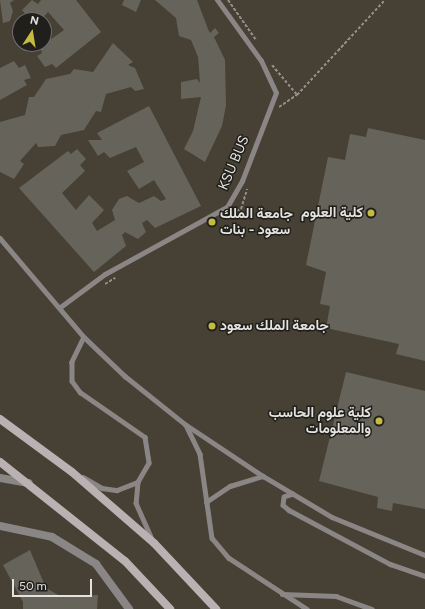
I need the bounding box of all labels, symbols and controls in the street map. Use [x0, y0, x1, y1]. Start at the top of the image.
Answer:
north arrow [12, 12, 52, 52]
text: N [29, 14, 40, 28]
street label: KSU BUS [215, 133, 253, 193]
place label: كلية العلوم [301, 205, 363, 221]
place label: جامعة الملك سعود - بنات [220, 206, 293, 238]
marker: كلية العلوم [366, 208, 376, 218]
marker: جامعة الملك سعود - بنات [207, 217, 217, 227]
place label: جامعة الملك سعود [220, 318, 329, 334]
marker: جامعة الملك سعود [207, 321, 217, 331]
place label: كلية علوم الحاسب والمعلومات [269, 405, 371, 438]
marker: كلية علوم الحاسب والمعلومات [374, 416, 384, 426]
scale bar [14, 571, 94, 597]
text: 50 m [19, 579, 47, 593]

